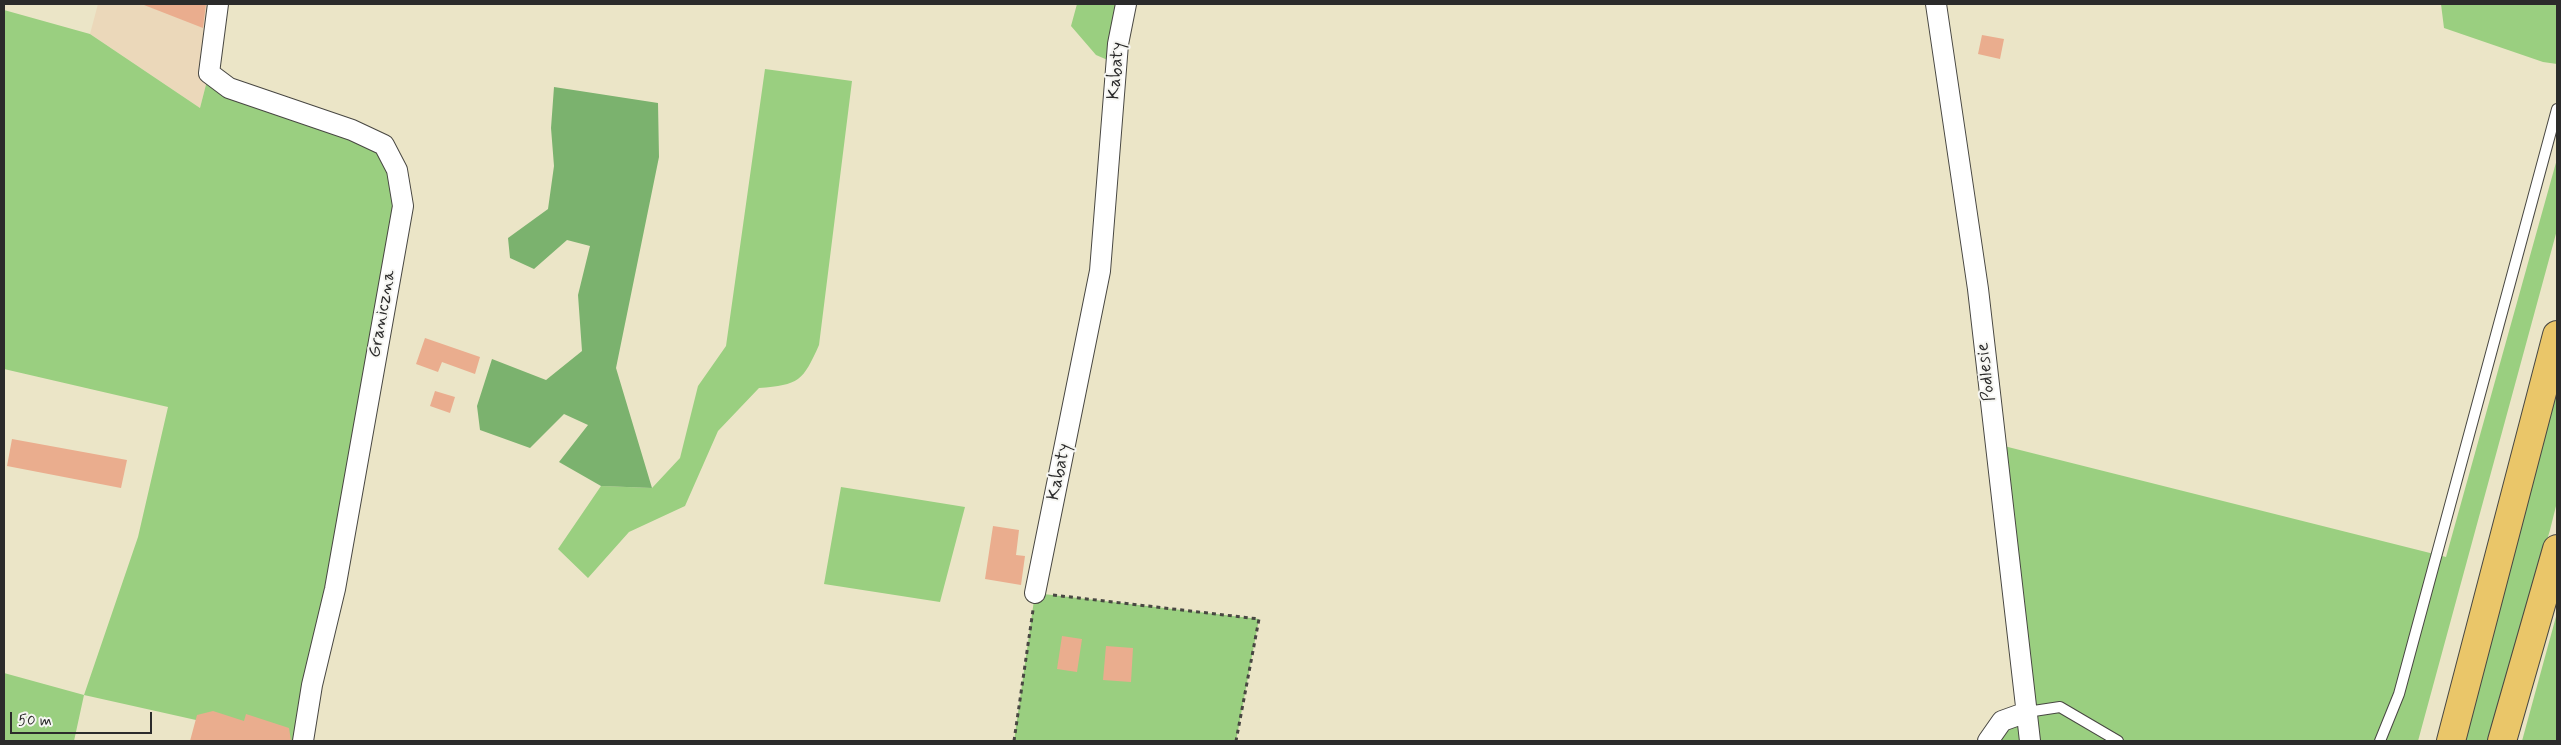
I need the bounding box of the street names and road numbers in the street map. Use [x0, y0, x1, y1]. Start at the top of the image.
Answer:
street label: Kabaty [1104, 41, 1130, 101]
street label: Graniczna [365, 269, 401, 359]
street label: Podlesie [1973, 341, 2001, 403]
street label: Kabaty [1043, 442, 1077, 502]

